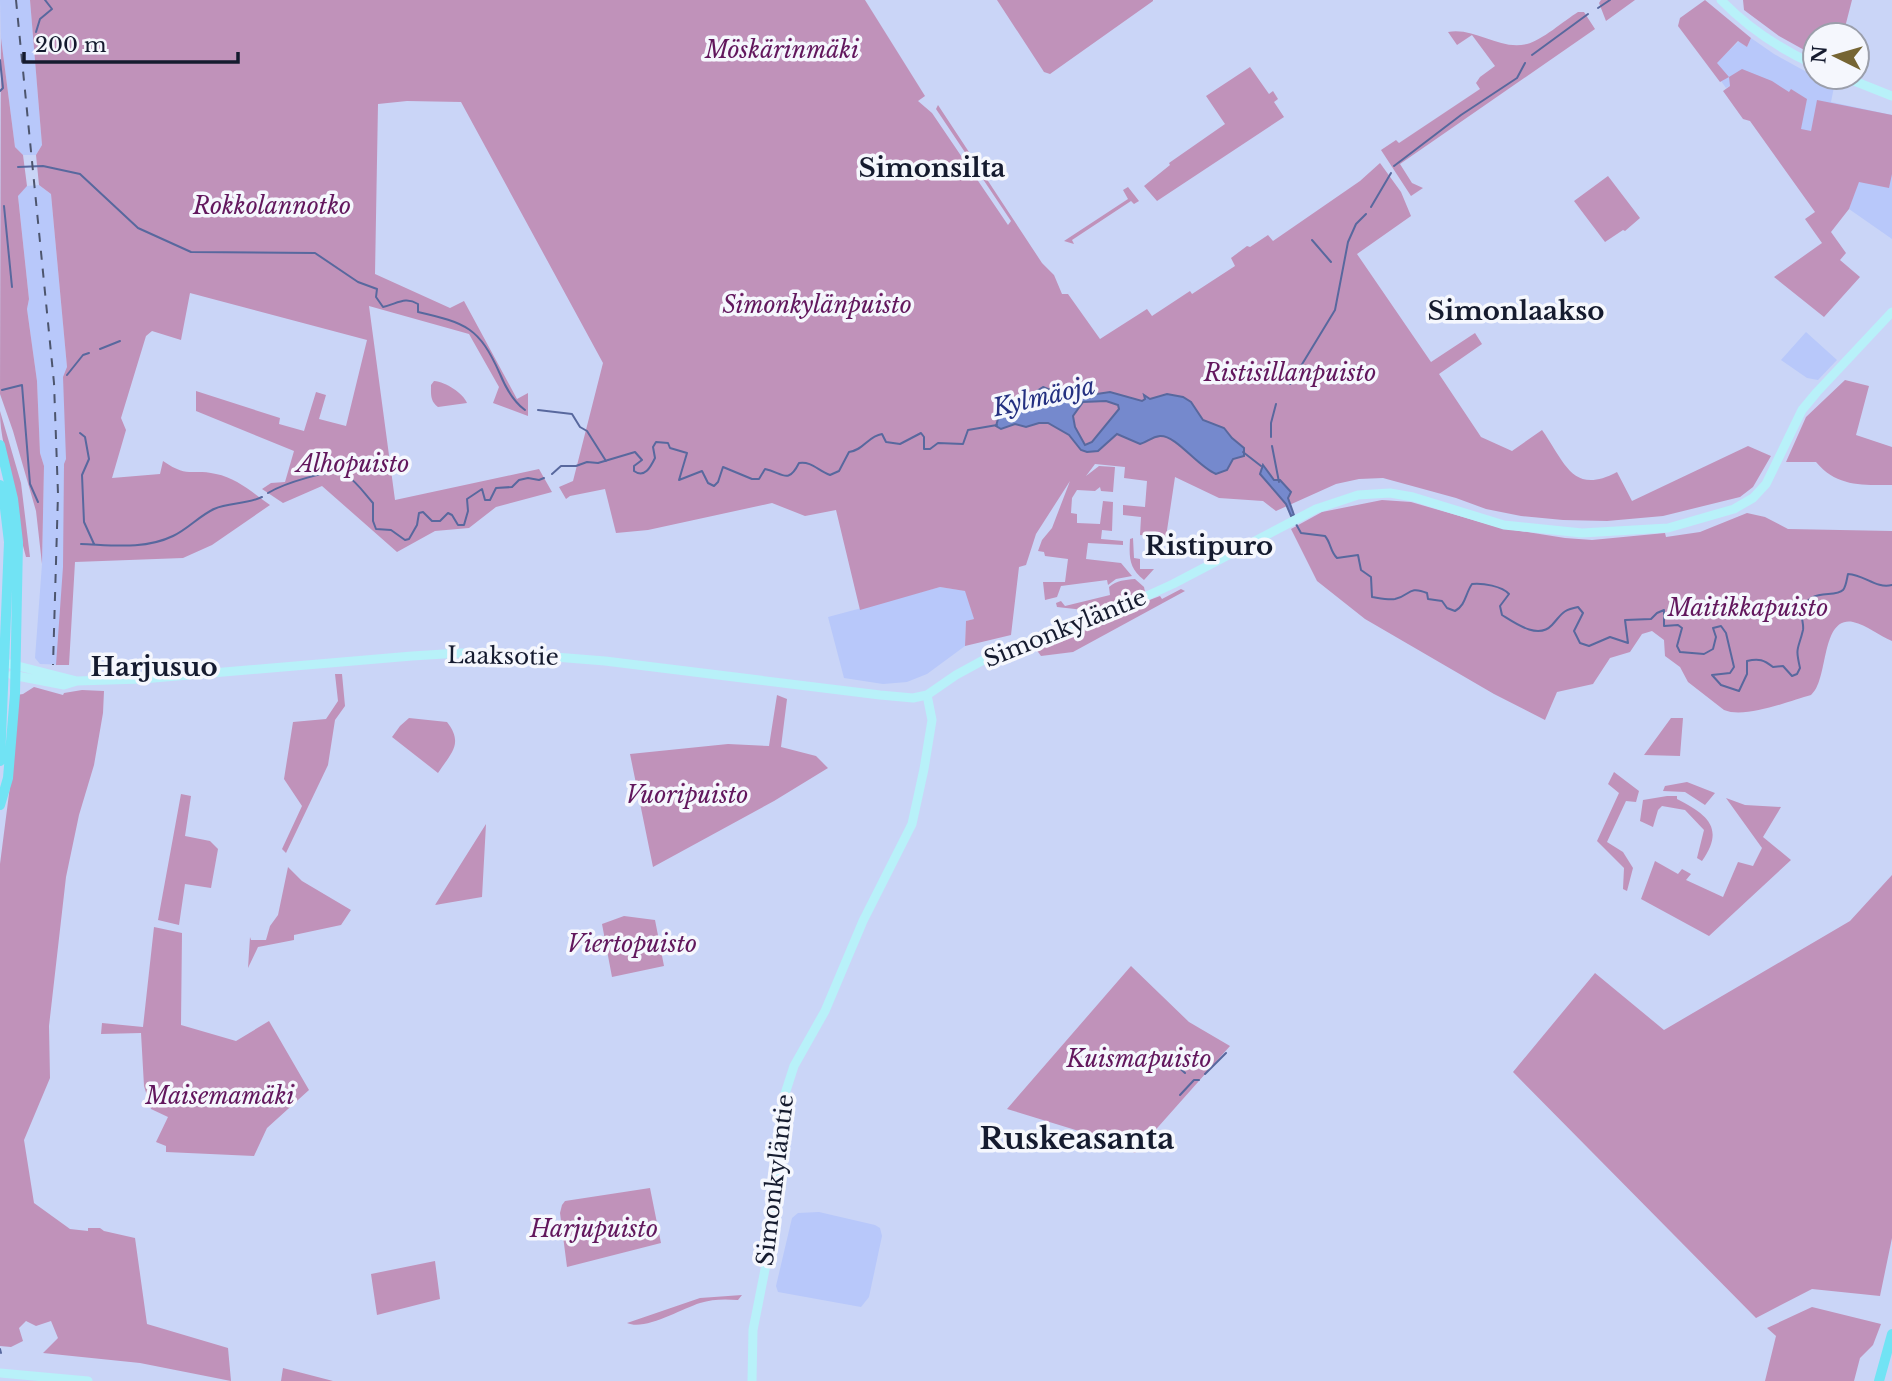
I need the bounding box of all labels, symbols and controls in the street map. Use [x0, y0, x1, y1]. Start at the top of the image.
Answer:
scale bar [24, 21, 238, 65]
north arrow [1801, 21, 1871, 91]
text: 200 m [35, 32, 107, 58]
park label: Möskärinmäki [704, 36, 859, 64]
text: N [1807, 45, 1832, 64]
district label: Simonsilta [858, 152, 1006, 184]
park label: Rokkolannotko [192, 192, 351, 220]
park label: Simonkylänpuisto [722, 291, 912, 319]
district label: Simonlaakso [1427, 295, 1605, 327]
park label: Ristisillanpuisto [1203, 359, 1376, 387]
water label: Kylmäoja [989, 371, 1098, 423]
park label: Alhopuisto [294, 450, 409, 478]
district label: Ristipuro [1145, 530, 1273, 562]
street label: Simonkyläntie [980, 583, 1150, 673]
park label: Maitikkapuisto [1667, 594, 1828, 622]
street label: Laaksotie [447, 641, 559, 671]
district label: Harjusuo [90, 651, 218, 683]
park label: Vuoripuisto [626, 781, 748, 809]
park label: Viertopuisto [567, 930, 697, 958]
park label: Kuismapuisto [1065, 1045, 1212, 1073]
park label: Maisemamäki [145, 1082, 295, 1110]
street label: Simonkyläntie [751, 1093, 799, 1267]
district label: Ruskeasanta [980, 1120, 1174, 1157]
park label: Harjupuisto [529, 1215, 658, 1243]

